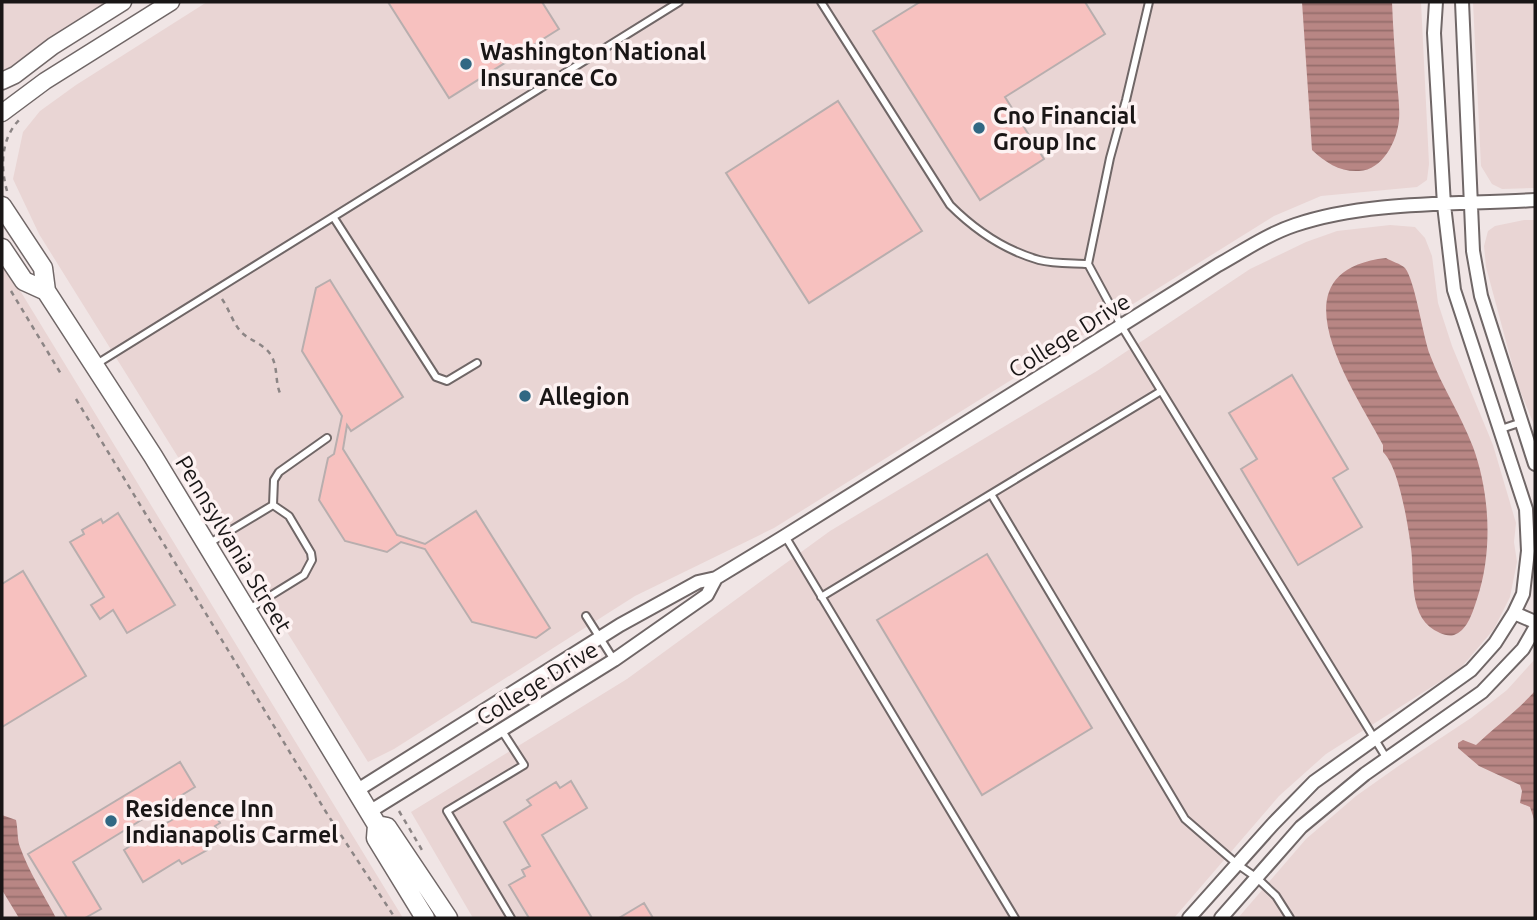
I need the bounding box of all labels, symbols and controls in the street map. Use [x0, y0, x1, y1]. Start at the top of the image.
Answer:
place label: Washington National Insurance Co [480, 39, 706, 90]
marker: Washington National Insurance Co [458, 56, 474, 72]
place label: Cno Financial Group Inc [993, 103, 1136, 154]
marker: Cno Financial Group Inc [971, 120, 987, 136]
street label: College Drive [1004, 288, 1134, 382]
place label: Allegion [539, 384, 630, 409]
marker: Allegion [517, 388, 533, 404]
street label: Pennsylvania Street [171, 451, 297, 637]
street label: College Drive [472, 636, 602, 730]
place label: Residence Inn Indianapolis Carmel [125, 796, 338, 847]
marker: Residence Inn Indianapolis Carmel [103, 813, 119, 829]

